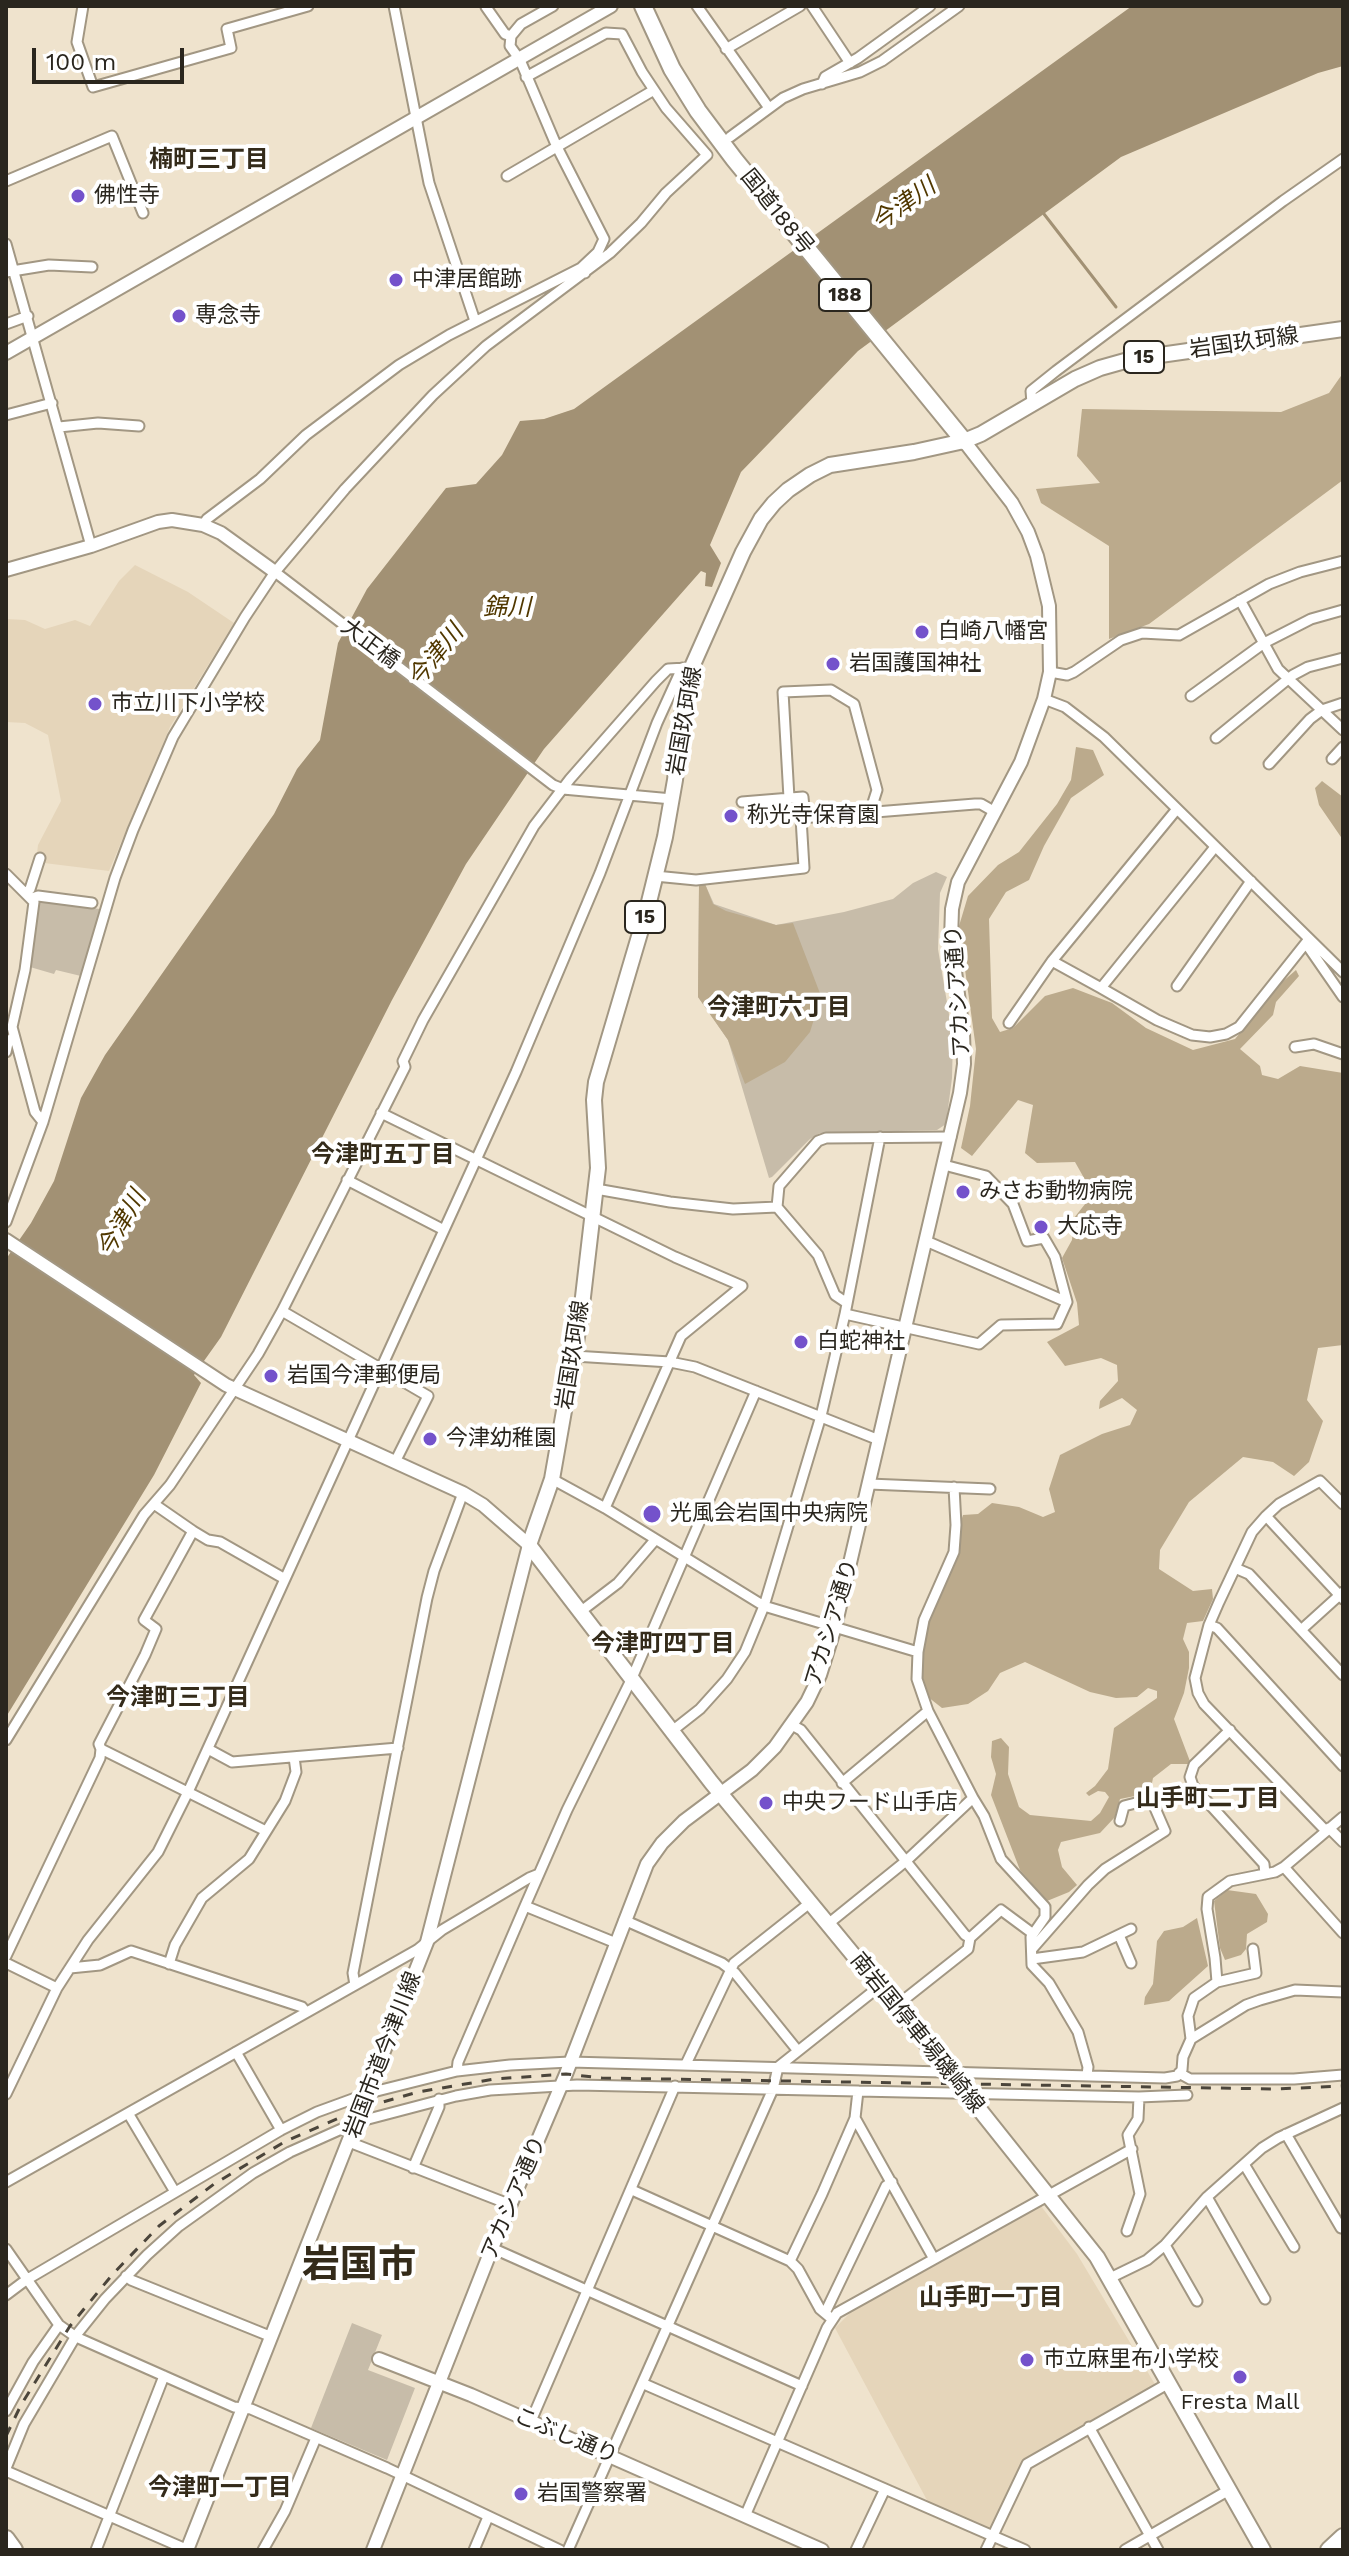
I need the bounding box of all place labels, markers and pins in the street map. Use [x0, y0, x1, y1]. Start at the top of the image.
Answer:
place label: 佛性寺 [94, 183, 160, 209]
marker: 佛性寺 [69, 187, 87, 205]
place label: 中津居館跡 [412, 267, 522, 293]
marker: 中津居館跡 [387, 271, 405, 289]
place label: 専念寺 [195, 303, 261, 329]
marker: 専念寺 [170, 307, 188, 325]
place label: 白崎八幡宮 [938, 619, 1048, 645]
marker: 白崎八幡宮 [913, 623, 931, 641]
place label: 岩国護国神社 [849, 651, 981, 677]
marker: 岩国護国神社 [824, 655, 842, 673]
place label: 市立川下小学校 [111, 691, 265, 717]
marker: 市立川下小学校 [86, 695, 104, 713]
place label: 称光寺保育園 [747, 803, 879, 829]
marker: 称光寺保育園 [722, 807, 740, 825]
place label: みさお動物病院 [979, 1179, 1133, 1205]
marker: みさお動物病院 [954, 1183, 972, 1201]
place label: 大応寺 [1057, 1214, 1123, 1240]
marker: 大応寺 [1032, 1218, 1050, 1236]
place label: 白蛇神社 [817, 1329, 905, 1355]
marker: 白蛇神社 [792, 1333, 810, 1351]
place label: 岩国今津郵便局 [287, 1363, 441, 1389]
marker: 岩国今津郵便局 [262, 1367, 280, 1385]
place label: 今津幼稚園 [446, 1426, 556, 1452]
marker: 今津幼稚園 [421, 1430, 439, 1448]
place label: 光風会岩国中央病院 [670, 1501, 868, 1527]
marker: 光風会岩国中央病院 [641, 1503, 663, 1525]
place label: 中央フード山手店 [782, 1790, 958, 1816]
marker: 中央フード山手店 [757, 1794, 775, 1812]
place label: 市立麻里布小学校 [1043, 2347, 1219, 2373]
marker: 市立麻里布小学校 [1018, 2351, 1036, 2369]
marker: Fresta Mall [1231, 2368, 1249, 2386]
place label: Fresta Mall [1180, 2390, 1300, 2416]
place label: 岩国警察署 [537, 2481, 647, 2507]
marker: 岩国警察署 [512, 2485, 530, 2503]

